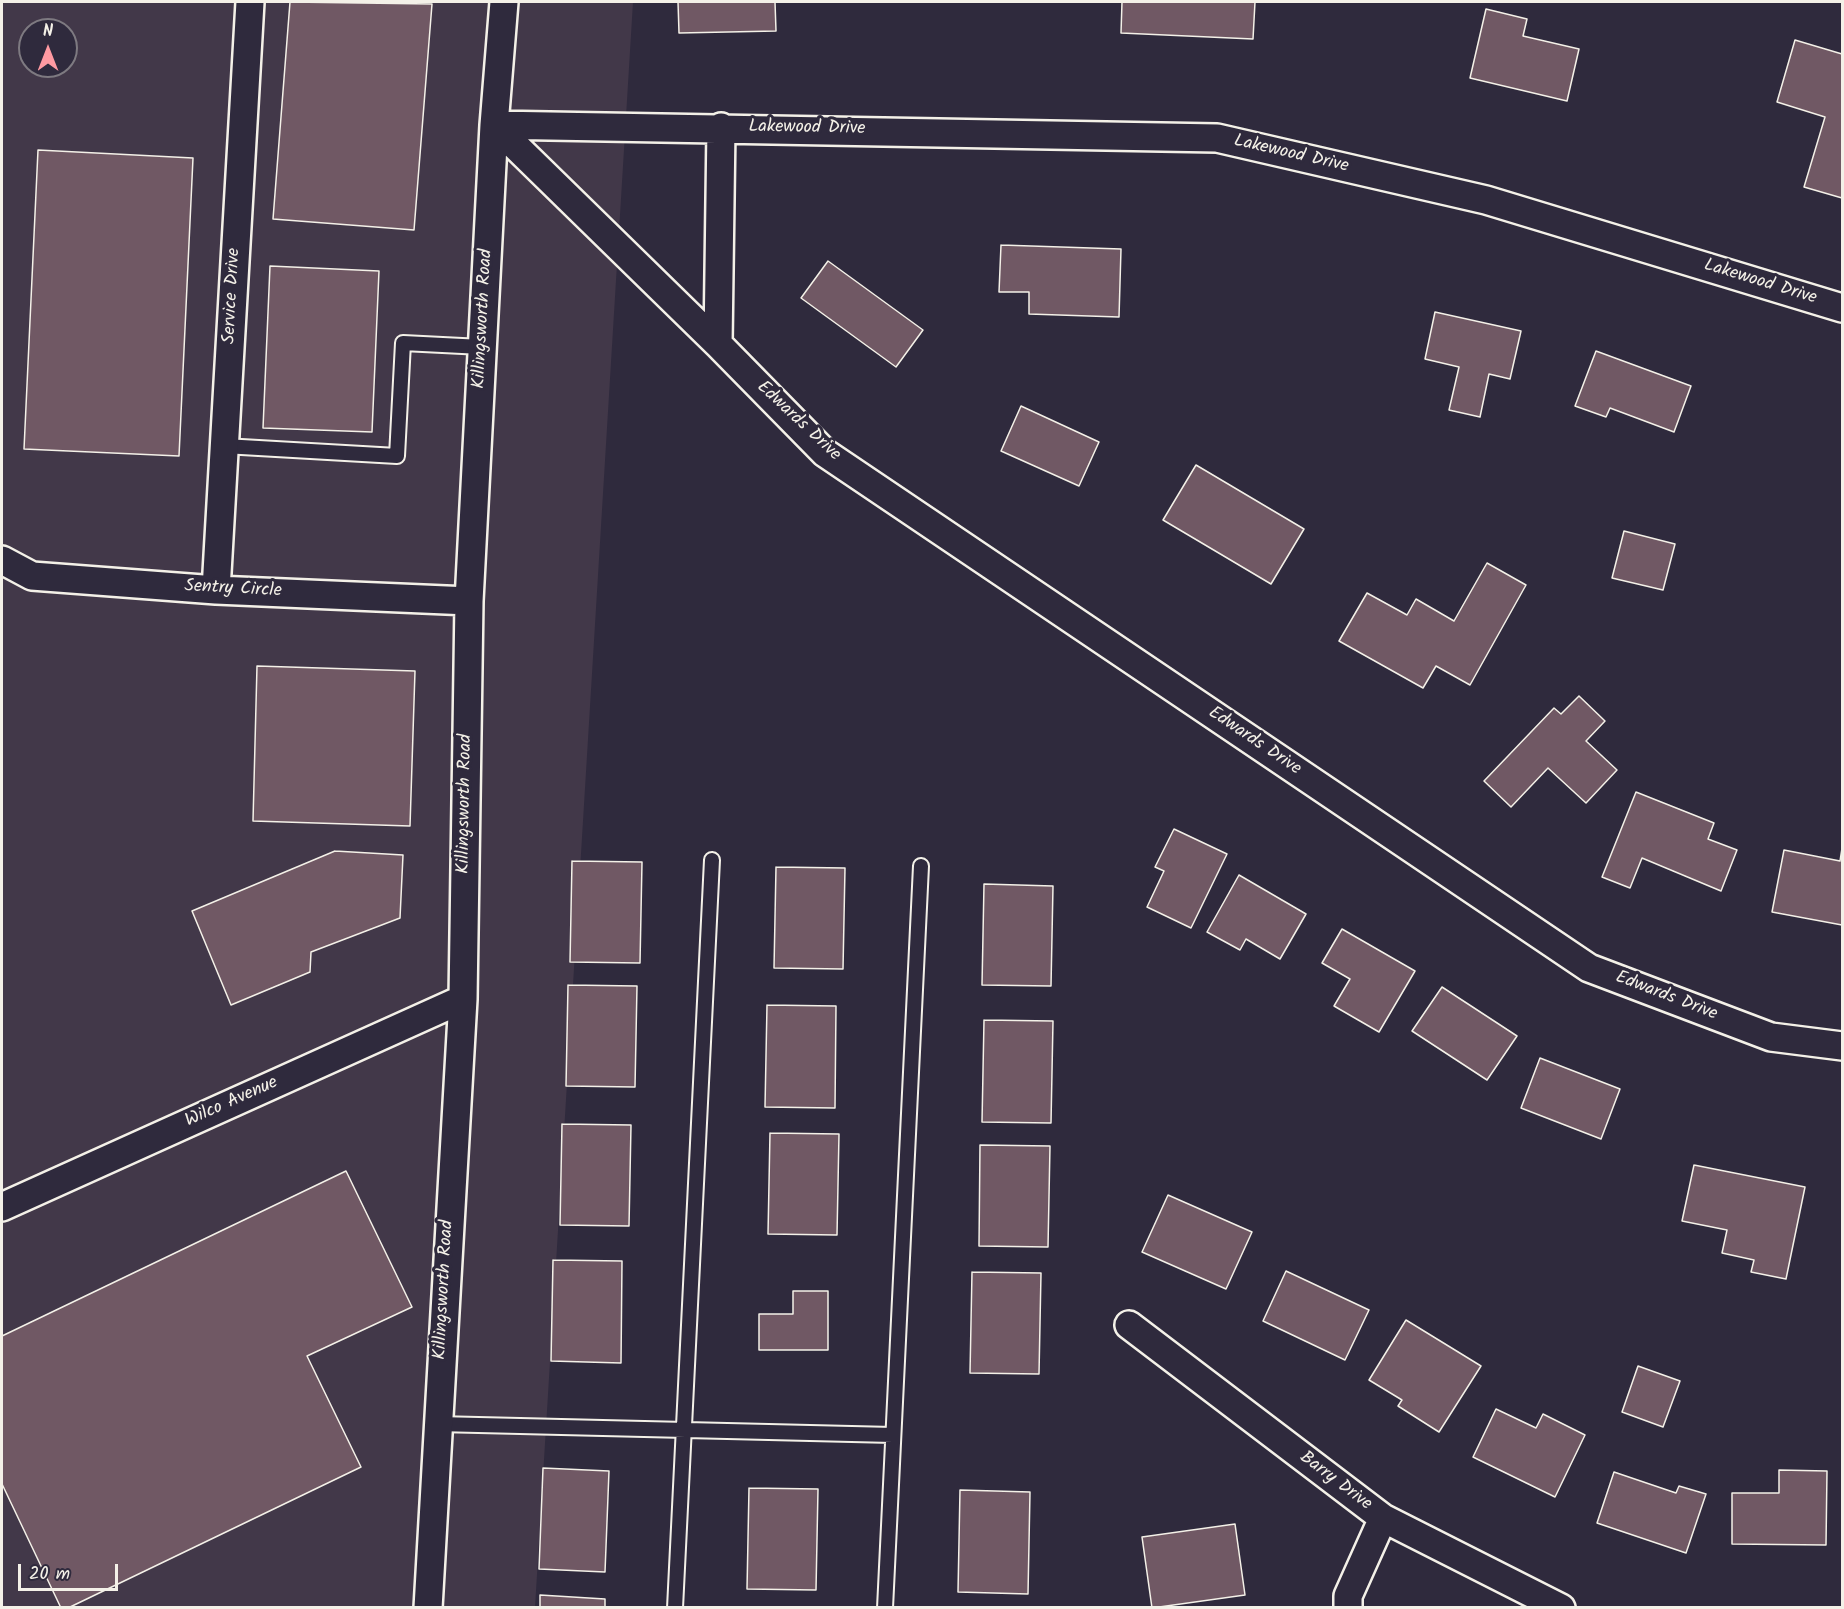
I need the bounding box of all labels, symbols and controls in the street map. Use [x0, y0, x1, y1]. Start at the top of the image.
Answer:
north arrow [18, 18, 78, 78]
text: N [43, 19, 53, 44]
street label: Lakewood Drive [748, 117, 866, 141]
street label: Lakewood Drive [1232, 131, 1350, 179]
street label: Service Drive [220, 247, 246, 345]
street label: Killingsworth Road [470, 249, 498, 389]
street label: Lakewood Drive [1701, 256, 1819, 310]
street label: Edwards Drive [751, 377, 845, 467]
street label: Sentry Circle [184, 577, 282, 603]
street label: Edwards Drive [1203, 703, 1305, 781]
street label: Killingsworth Road [454, 734, 478, 874]
street label: Edwards Drive [1612, 968, 1720, 1026]
street label: Wilco Avenue [182, 1073, 282, 1133]
street label: Killingsworth Road [431, 1220, 459, 1360]
street label: Barry Drive [1295, 1448, 1375, 1516]
scale bar [21, 1552, 122, 1590]
text: 20 m [29, 1560, 70, 1589]

